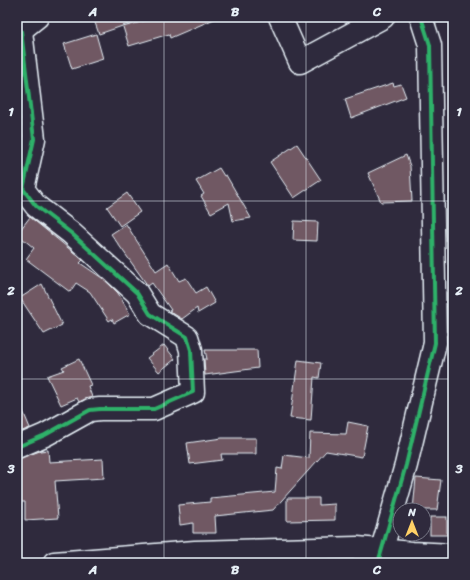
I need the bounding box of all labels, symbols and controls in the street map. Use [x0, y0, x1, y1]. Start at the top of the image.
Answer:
text: A [88, 0, 97, 23]
text: B [231, 0, 240, 23]
text: C [372, 0, 382, 23]
text: 1 [8, 100, 14, 123]
text: 1 [456, 100, 462, 123]
text: 2 [6, 279, 15, 302]
text: 2 [454, 279, 463, 302]
text: 3 [6, 457, 15, 480]
text: 3 [454, 457, 463, 480]
north arrow [392, 502, 432, 542]
text: N [407, 503, 416, 522]
text: A [88, 558, 97, 580]
text: B [231, 558, 240, 580]
text: C [372, 558, 382, 580]

